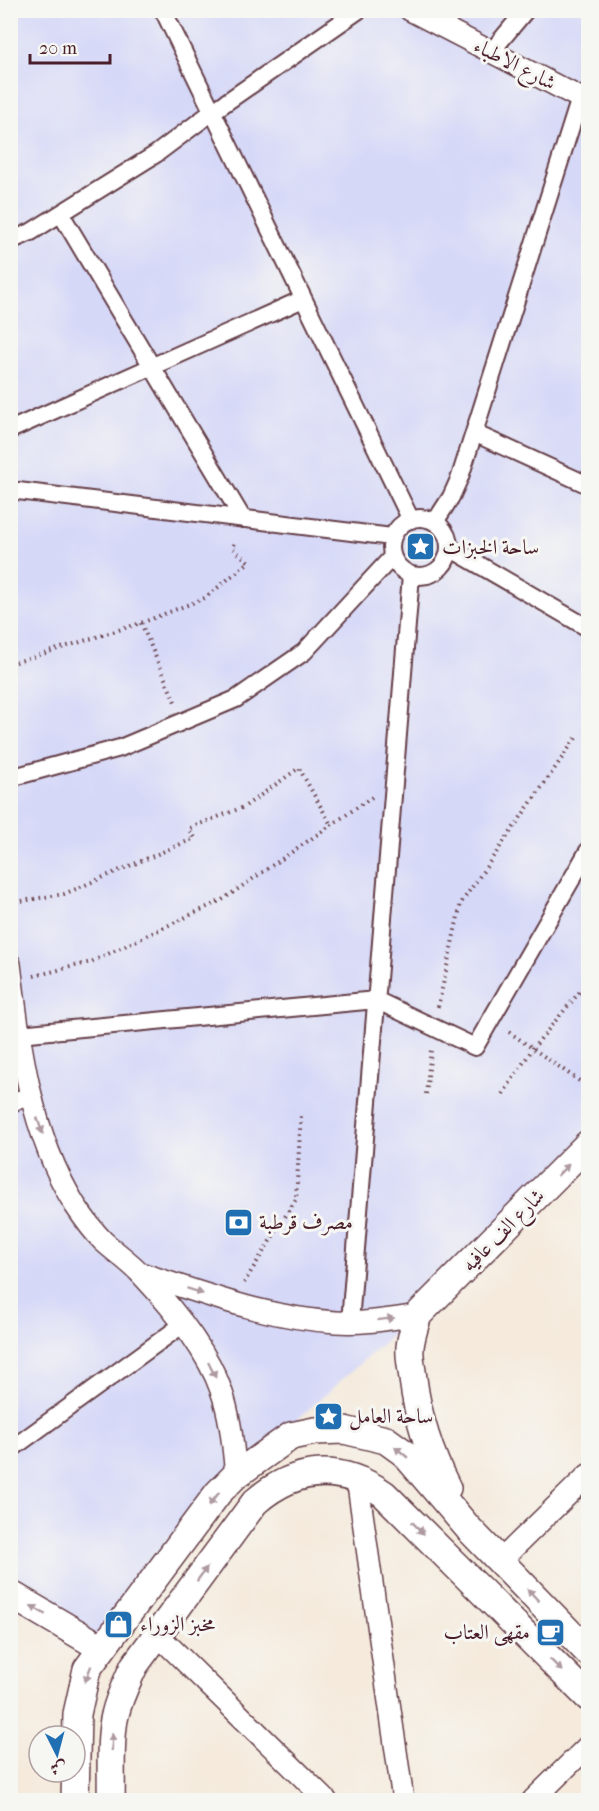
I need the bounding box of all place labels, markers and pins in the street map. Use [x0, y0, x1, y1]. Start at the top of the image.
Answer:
place icon: ساحة الخبزات [405, 531, 437, 563]
place label: ساحة الخبزات [442, 535, 539, 560]
bank icon: مصرف قرطبة [222, 1206, 254, 1238]
place label: مصرف قرطبة [259, 1210, 353, 1236]
place icon: ساحة العامل [312, 1400, 344, 1432]
place label: ساحة العامل [349, 1404, 433, 1431]
shop icon: مخبز الزوراء [103, 1608, 135, 1640]
place label: مخبز الزوراء [140, 1612, 216, 1637]
cafe icon: مقهى العتاب [535, 1616, 567, 1648]
place label: مقهى العتاب [444, 1620, 530, 1646]

